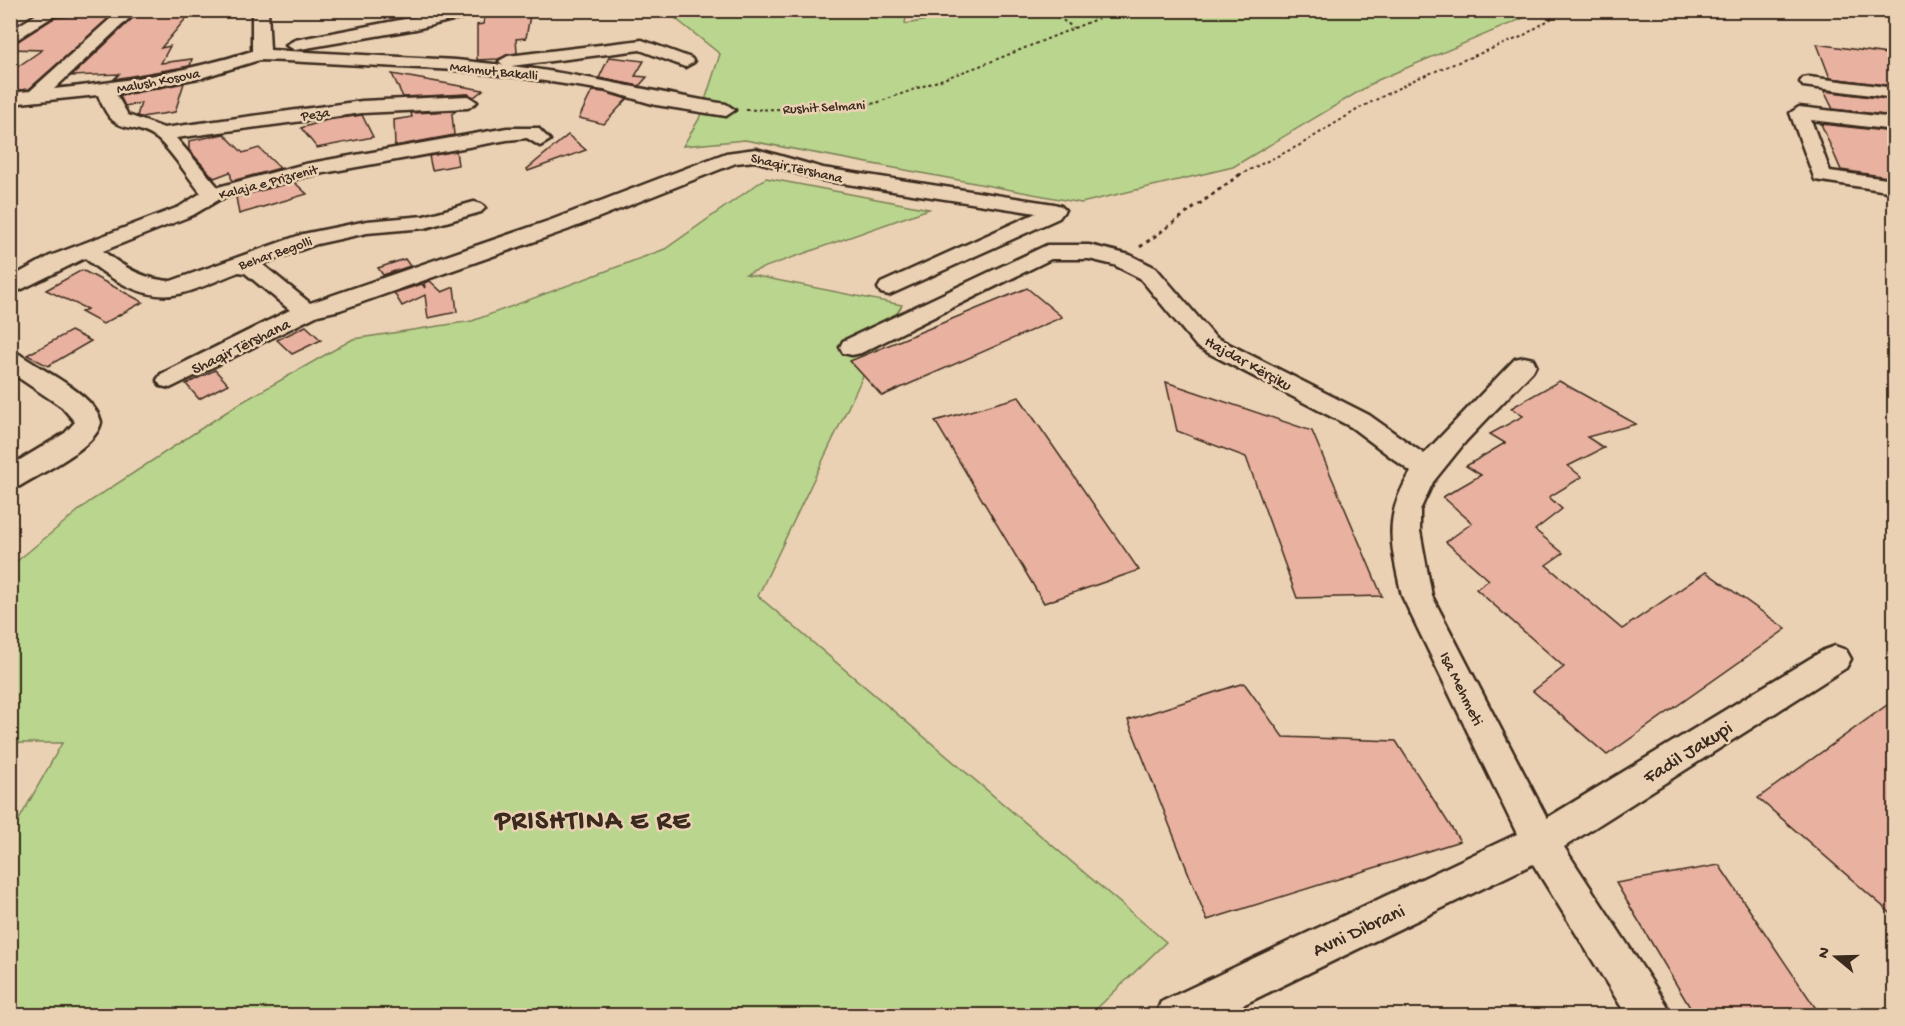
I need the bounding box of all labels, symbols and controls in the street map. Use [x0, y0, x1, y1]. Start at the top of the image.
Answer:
street label: Mahmut Bakalli [449, 59, 539, 86]
street label: Malush Kosova [115, 66, 203, 99]
street label: Rushit Selmani [782, 98, 866, 119]
street label: Peza [299, 105, 332, 126]
street label: Shaqir Tërshana [749, 151, 845, 189]
street label: Kalaja e Prizrenit [217, 162, 321, 205]
street label: Behar Begolli [236, 234, 315, 275]
street label: Shaqir Tërshana [189, 316, 295, 380]
street label: Hajdar Kërçiku [1200, 333, 1295, 397]
street label: Isa Mehmeti [1434, 649, 1486, 730]
street label: Fadil Jakupi [1639, 718, 1738, 791]
district label: PRISHTINA E RE [493, 807, 691, 839]
street label: Avni Dibrani [1310, 901, 1409, 964]
north arrow [1806, 927, 1866, 987]
text: N [1814, 945, 1836, 961]

